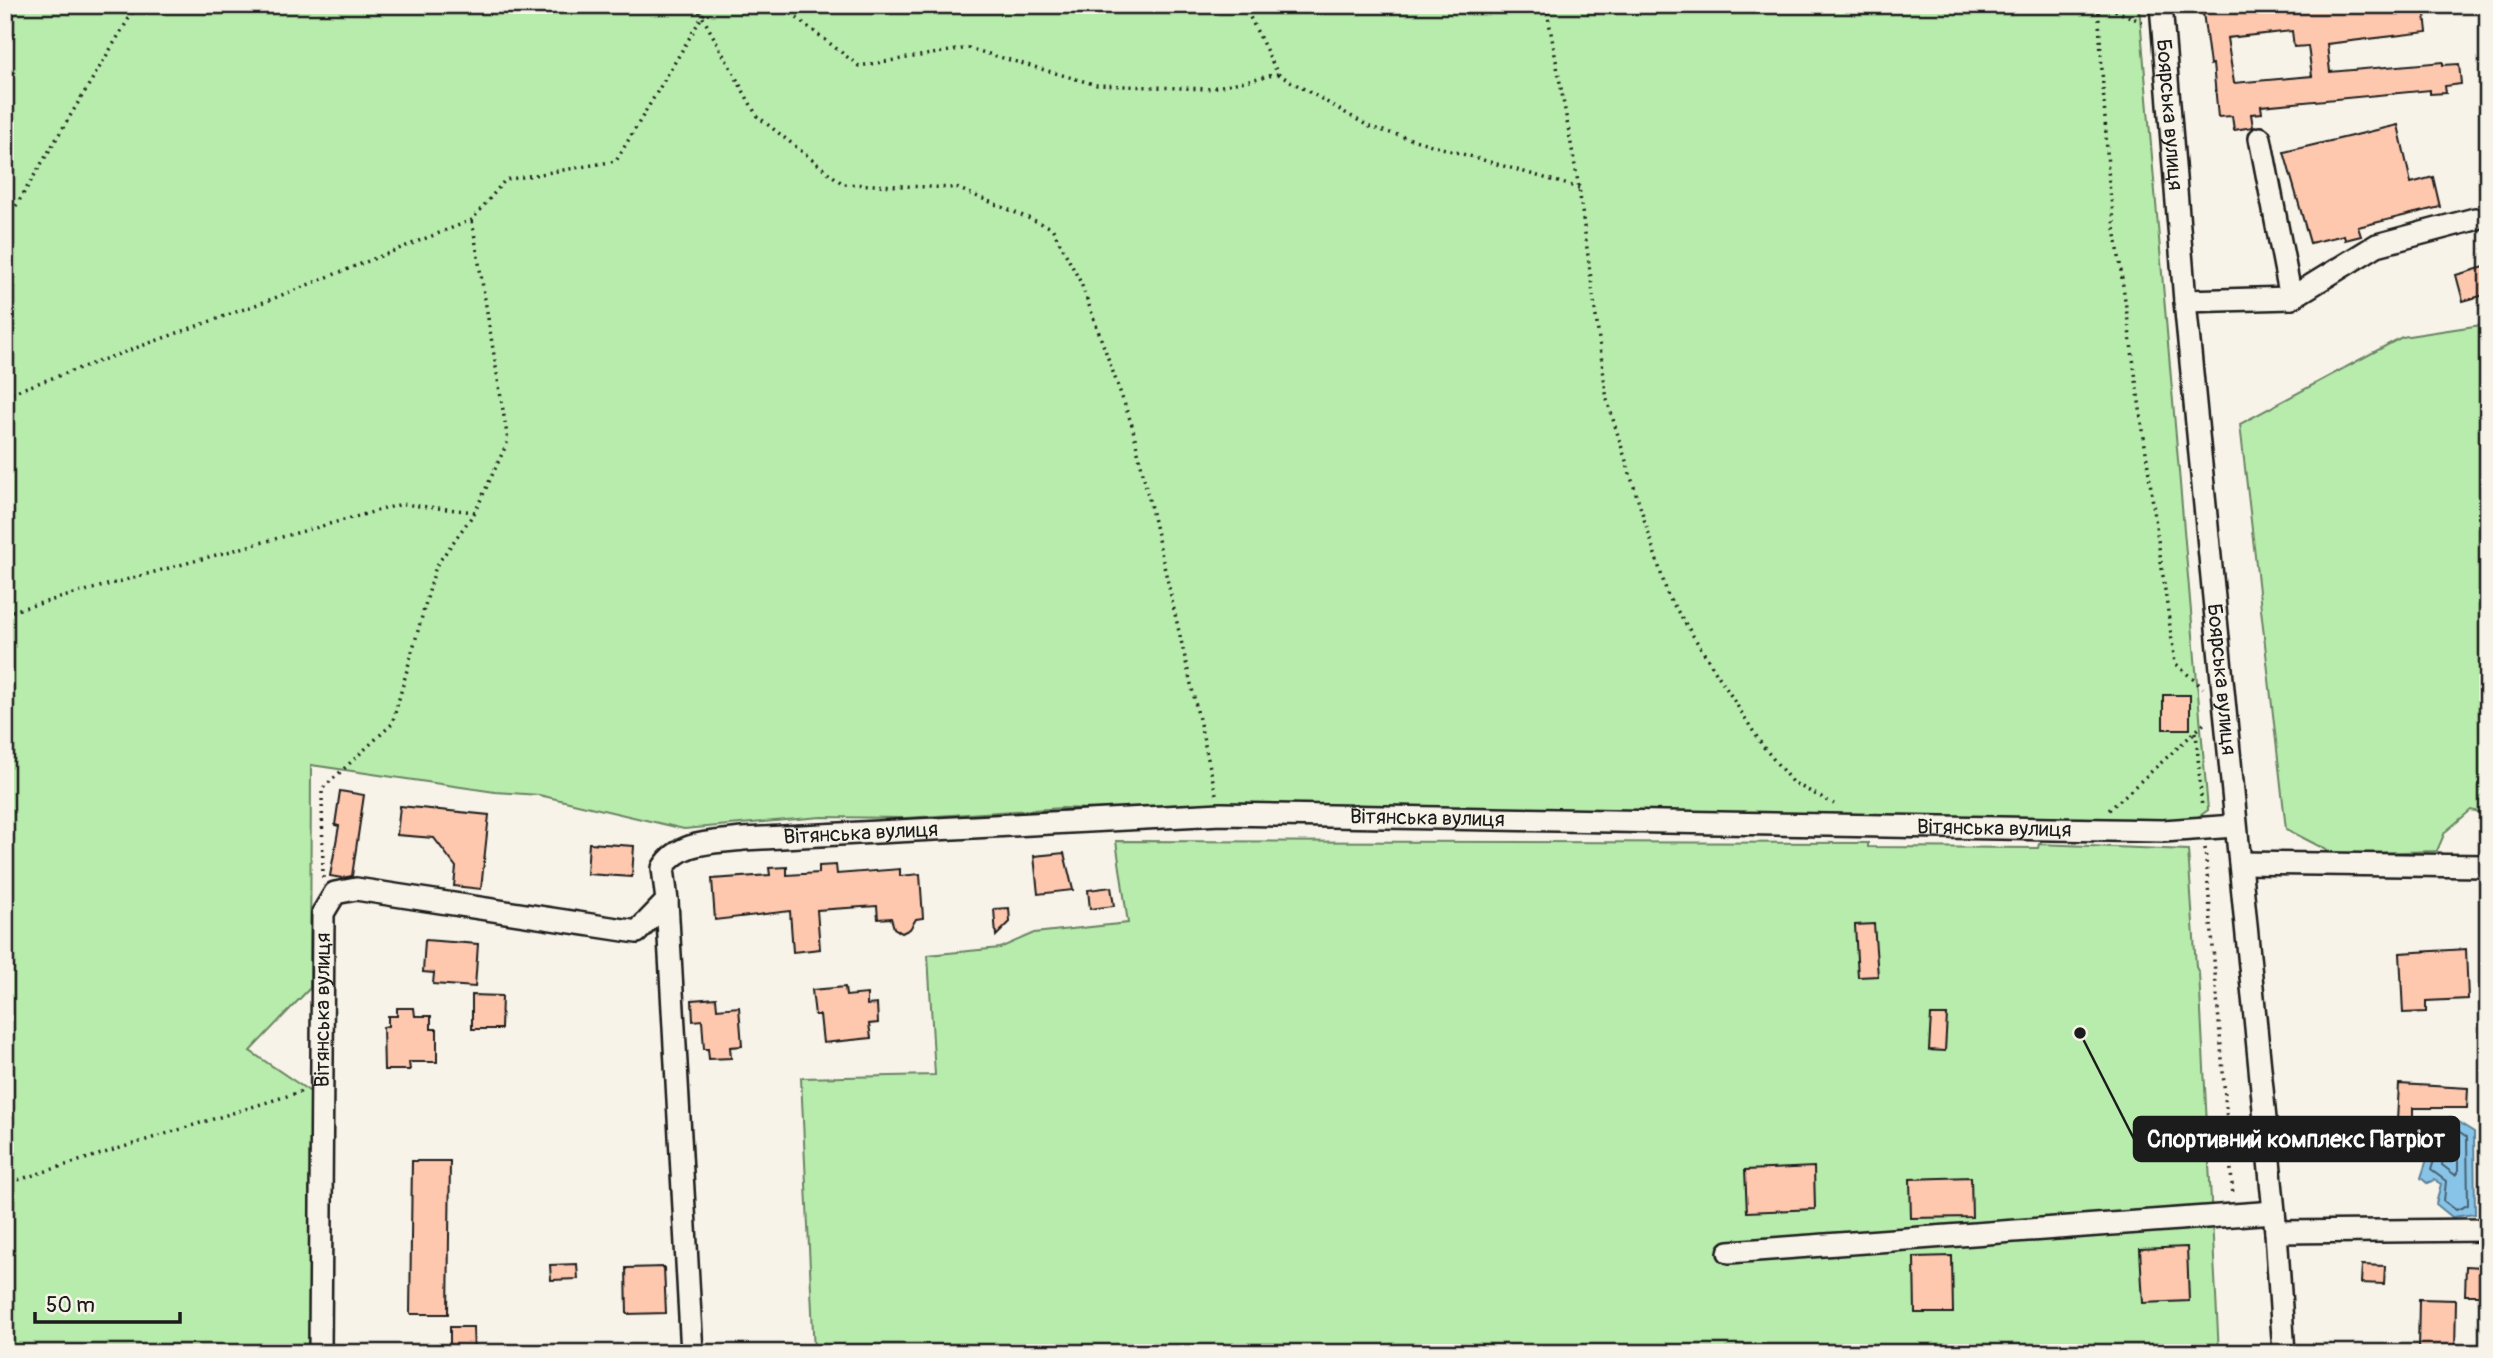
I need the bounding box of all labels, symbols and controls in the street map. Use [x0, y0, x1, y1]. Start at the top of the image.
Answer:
street label: Боярська вулиця [2150, 38, 2189, 191]
street label: Боярська вулиця [2201, 602, 2243, 756]
street label: Вітянська вулиця [1350, 803, 1505, 833]
street label: Вітянська вулиця [1917, 813, 2072, 843]
street label: Вітянська вулиця [783, 815, 939, 850]
street label: Вітянська вулиця [308, 933, 336, 1088]
callout: Спортивний комплекс Патріот [2134, 1117, 2459, 1161]
text: Спортивний комплекс Патріот [2147, 1125, 2445, 1154]
scale bar [35, 1281, 180, 1325]
text: 50 m [46, 1292, 95, 1319]

